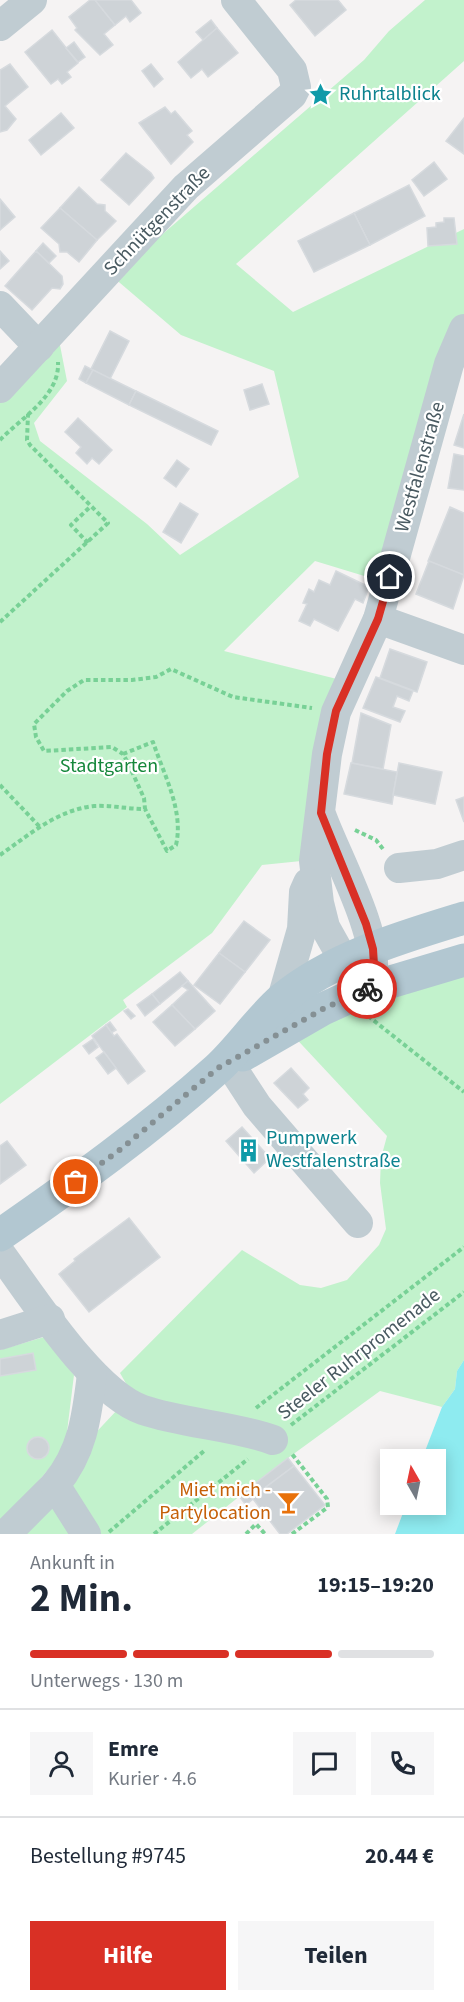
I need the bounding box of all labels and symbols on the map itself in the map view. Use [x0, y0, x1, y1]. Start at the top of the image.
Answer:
place label: Ruhrtalblick [339, 80, 441, 108]
place icon: Ruhrtalblick [308, 81, 334, 107]
street label: Schnütgenstraße [97, 160, 217, 282]
street label: Westfalenstraße [388, 398, 452, 535]
pin [364, 551, 415, 602]
park label: Stadtgarten [60, 752, 158, 780]
courier [337, 959, 397, 1019]
place label: Pumpwerk Westfalenstraße [266, 1124, 401, 1175]
building icon: Pumpwerk Westfalenstraße [235, 1137, 261, 1163]
pin [50, 1156, 101, 1207]
street label: Steeler Ruhrpromenade [272, 1281, 446, 1427]
north arrow [380, 1449, 446, 1515]
place label: Miet mich - Partylocation [159, 1476, 271, 1527]
bar icon: Miet mich - Partylocation [276, 1489, 302, 1515]

